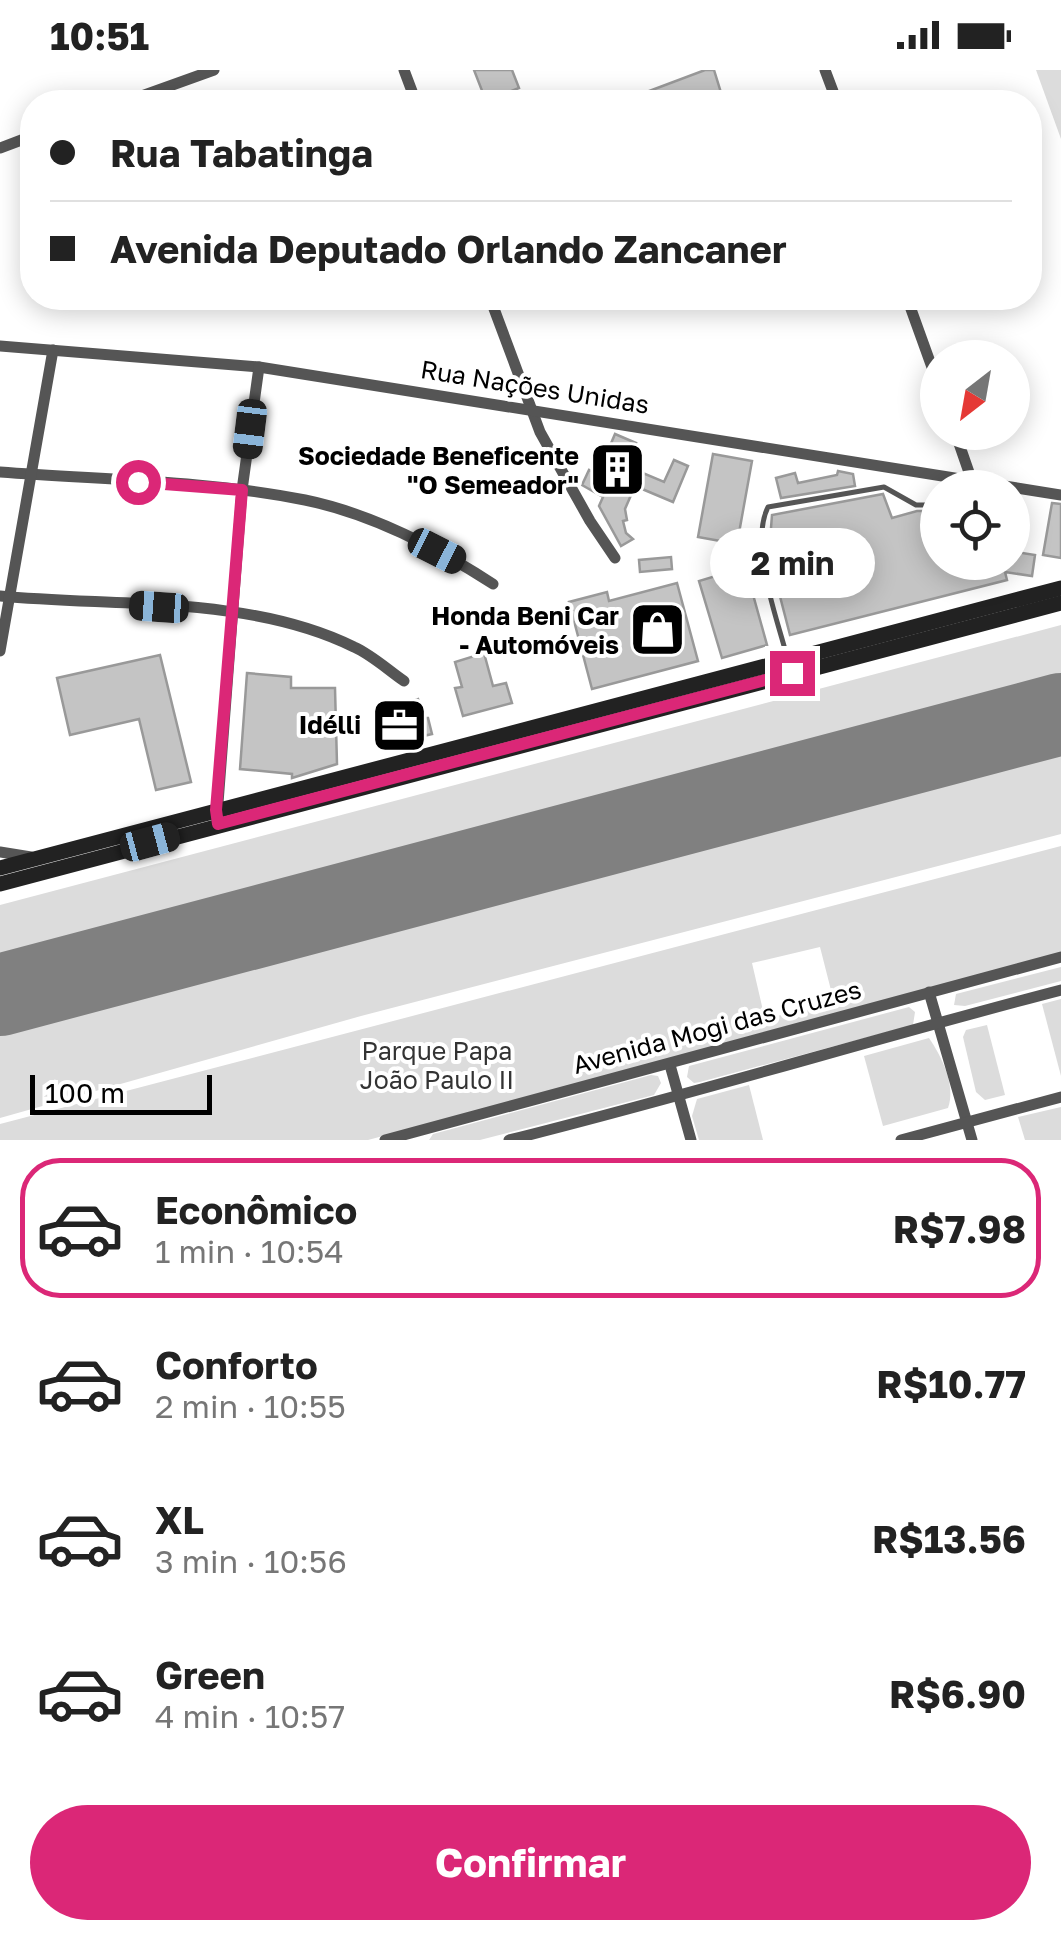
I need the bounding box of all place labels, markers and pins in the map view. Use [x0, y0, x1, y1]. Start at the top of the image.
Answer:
place label: Sociedade Beneficente "O Semeador" [298, 440, 579, 500]
building icon: Sociedade Beneficente "O Semeador" [588, 440, 648, 500]
place label: Honda Beni Car - Automóveis [431, 600, 619, 660]
shop icon: Honda Beni Car - Automóveis [628, 600, 688, 660]
office icon: Idélli [370, 695, 430, 755]
place label: Idélli [299, 709, 361, 740]

